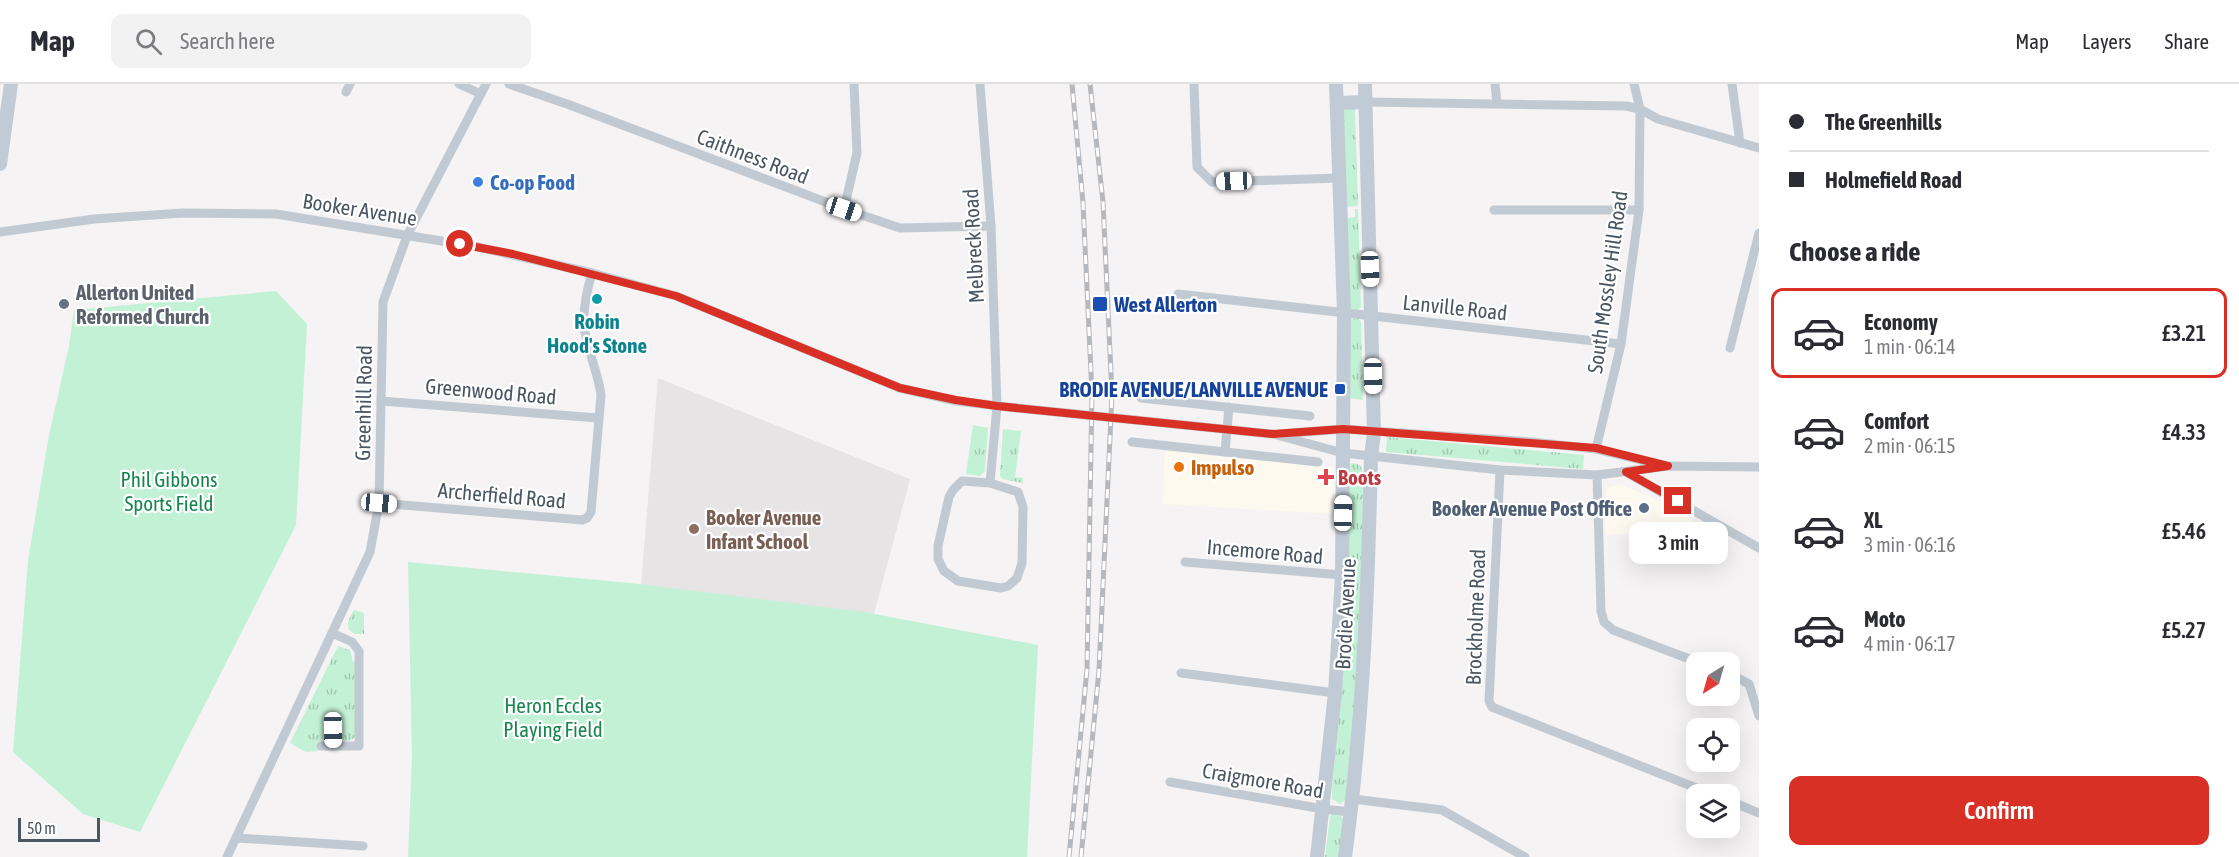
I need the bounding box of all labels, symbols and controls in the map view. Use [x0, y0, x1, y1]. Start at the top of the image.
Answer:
search box [111, 14, 531, 68]
text: Map [30, 25, 75, 57]
icon: search [132, 25, 165, 58]
text: Search here [180, 28, 275, 54]
text: Map [2015, 29, 2049, 53]
text: Layers [2082, 29, 2132, 53]
text: Share [2165, 29, 2209, 53]
text: The Greenhills [1825, 109, 1942, 135]
street label: Caithness Road [694, 124, 812, 188]
text: Holmefield Road [1825, 167, 1962, 193]
place label: Co-op Food [490, 170, 575, 194]
car [1216, 171, 1252, 191]
marker: Co-op Food [471, 175, 485, 189]
street label: Booker Avenue [301, 188, 419, 230]
street label: Melbreck Road [958, 188, 988, 304]
street label: South Mossley Hill Road [1582, 189, 1632, 375]
car [824, 195, 864, 223]
route start [446, 230, 473, 257]
text: Choose a ride [1789, 236, 1921, 267]
car [1360, 251, 1380, 287]
place label: Allerton United Reformed Church [75, 280, 209, 328]
street label: Lanville Road [1402, 290, 1508, 324]
marker: Robin Hood's Stone [590, 292, 604, 306]
place label: West Allerton [1113, 292, 1217, 316]
marker: West Allerton [1091, 295, 1109, 313]
marker: Allerton United Reformed Church [57, 297, 71, 311]
icon: car [1792, 306, 1846, 360]
place label: Robin Hood's Stone [547, 309, 647, 357]
text: Economy [1864, 309, 1938, 335]
text: £3.21 [2162, 320, 2206, 346]
text: 1 min · 06:14 [1864, 335, 1956, 358]
street label: Greenhill Road [350, 345, 376, 461]
car [1364, 358, 1382, 394]
street label: Greenwood Road [424, 373, 558, 409]
place label: BRODIE AVENUE/LANVILLE AVENUE [1059, 377, 1328, 401]
marker: BRODIE AVENUE/LANVILLE AVENUE [1333, 382, 1347, 396]
icon: car [1792, 405, 1846, 459]
text: Comfort [1864, 408, 1929, 434]
text: £4.33 [2162, 419, 2206, 445]
text: 2 min · 06:15 [1864, 434, 1956, 457]
place label: Impulso [1191, 455, 1255, 479]
marker: Impulso [1172, 460, 1186, 474]
place label: Boots [1338, 465, 1382, 489]
park label: Phil Gibbons Sports Field [120, 467, 218, 515]
marker: Boots [1319, 470, 1333, 484]
street label: Archerfield Road [437, 477, 567, 513]
route end [1664, 487, 1691, 514]
car [360, 492, 398, 514]
car [1334, 495, 1352, 531]
place label: Booker Avenue Post Office [1432, 496, 1632, 520]
marker: Booker Avenue Post Office [1637, 501, 1651, 515]
icon: car [1792, 504, 1846, 558]
place label: Booker Avenue Infant School [706, 505, 821, 553]
text: XL [1864, 507, 1882, 533]
text: £5.46 [2162, 518, 2206, 544]
marker: Booker Avenue Infant School [687, 522, 701, 536]
callout: 3 min [1628, 522, 1728, 564]
text: 3 min [1658, 531, 1699, 554]
text: 3 min · 06:16 [1864, 533, 1956, 556]
street label: Incemore Road [1206, 534, 1324, 568]
street label: Brockholme Road [1461, 548, 1489, 686]
street label: Brodie Avenue [1330, 558, 1360, 670]
icon: car [1792, 603, 1846, 657]
text: Moto [1864, 606, 1906, 632]
text: £5.27 [2162, 617, 2206, 643]
text: 4 min · 06:17 [1864, 632, 1956, 655]
north arrow [1686, 652, 1740, 706]
map controls [1686, 652, 1740, 838]
park label: Heron Eccles Playing Field [503, 693, 603, 741]
car [324, 712, 342, 748]
button: locate [1686, 718, 1740, 772]
street label: Craigmore Road [1201, 758, 1325, 802]
button: Confirm [1789, 776, 2209, 845]
button: layers [1686, 784, 1740, 838]
scale bar [18, 815, 100, 842]
text: 50 m [27, 819, 56, 837]

